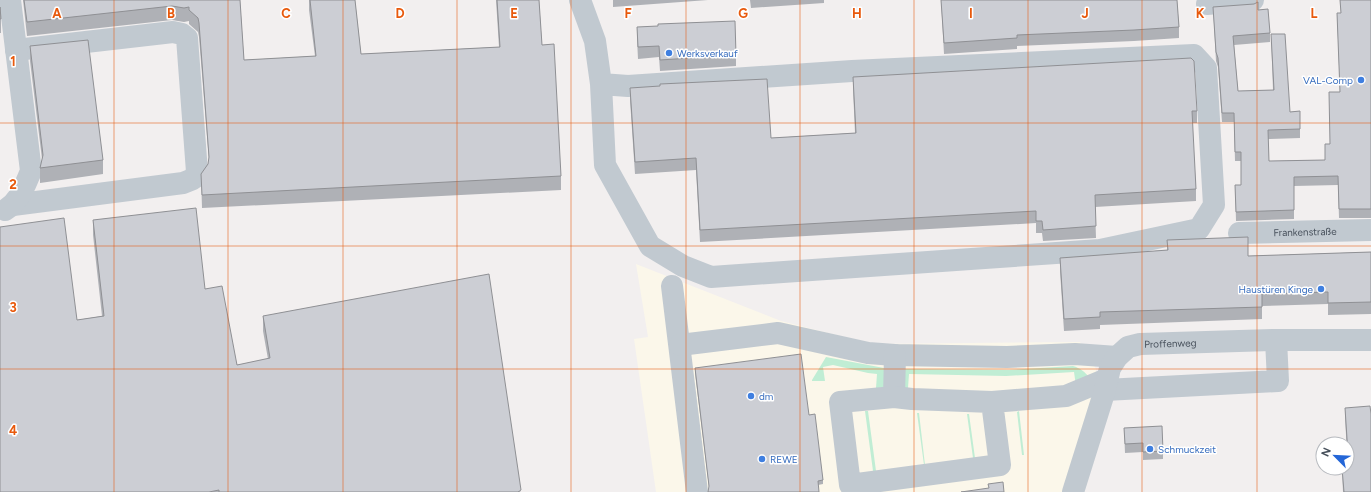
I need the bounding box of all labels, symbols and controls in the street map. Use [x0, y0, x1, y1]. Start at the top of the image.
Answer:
text: A [52, 6, 62, 21]
text: B [167, 6, 175, 21]
text: C [281, 6, 291, 21]
text: D [395, 6, 405, 21]
text: E [510, 6, 518, 21]
text: F [624, 6, 632, 21]
text: G [738, 6, 748, 21]
text: H [852, 6, 862, 21]
text: I [969, 6, 973, 21]
text: J [1081, 6, 1089, 21]
text: K [1196, 6, 1205, 21]
text: L [1311, 6, 1318, 21]
place label: Werksverkauf [677, 47, 738, 60]
marker: Werksverkauf [664, 48, 674, 58]
text: 1 [10, 54, 16, 69]
place label: VAL-Comp [1303, 74, 1353, 87]
marker: VAL-Comp [1356, 75, 1366, 85]
text: 2 [9, 177, 17, 192]
street label: Frankenstraße [1273, 225, 1337, 239]
place label: Haustüren Kinge [1239, 283, 1314, 296]
marker: Haustüren Kinge [1316, 284, 1326, 294]
text: 3 [9, 300, 17, 315]
street label: Proffenweg [1144, 336, 1197, 351]
place label: dm [759, 390, 773, 403]
marker: dm [746, 391, 756, 401]
text: 4 [9, 423, 17, 438]
north arrow [1315, 436, 1355, 476]
place label: Schmuckzeit [1158, 443, 1216, 456]
marker: Schmuckzeit [1145, 444, 1155, 454]
text: N [1319, 446, 1334, 459]
place label: REWE [770, 453, 798, 466]
marker: REWE [757, 454, 767, 464]

